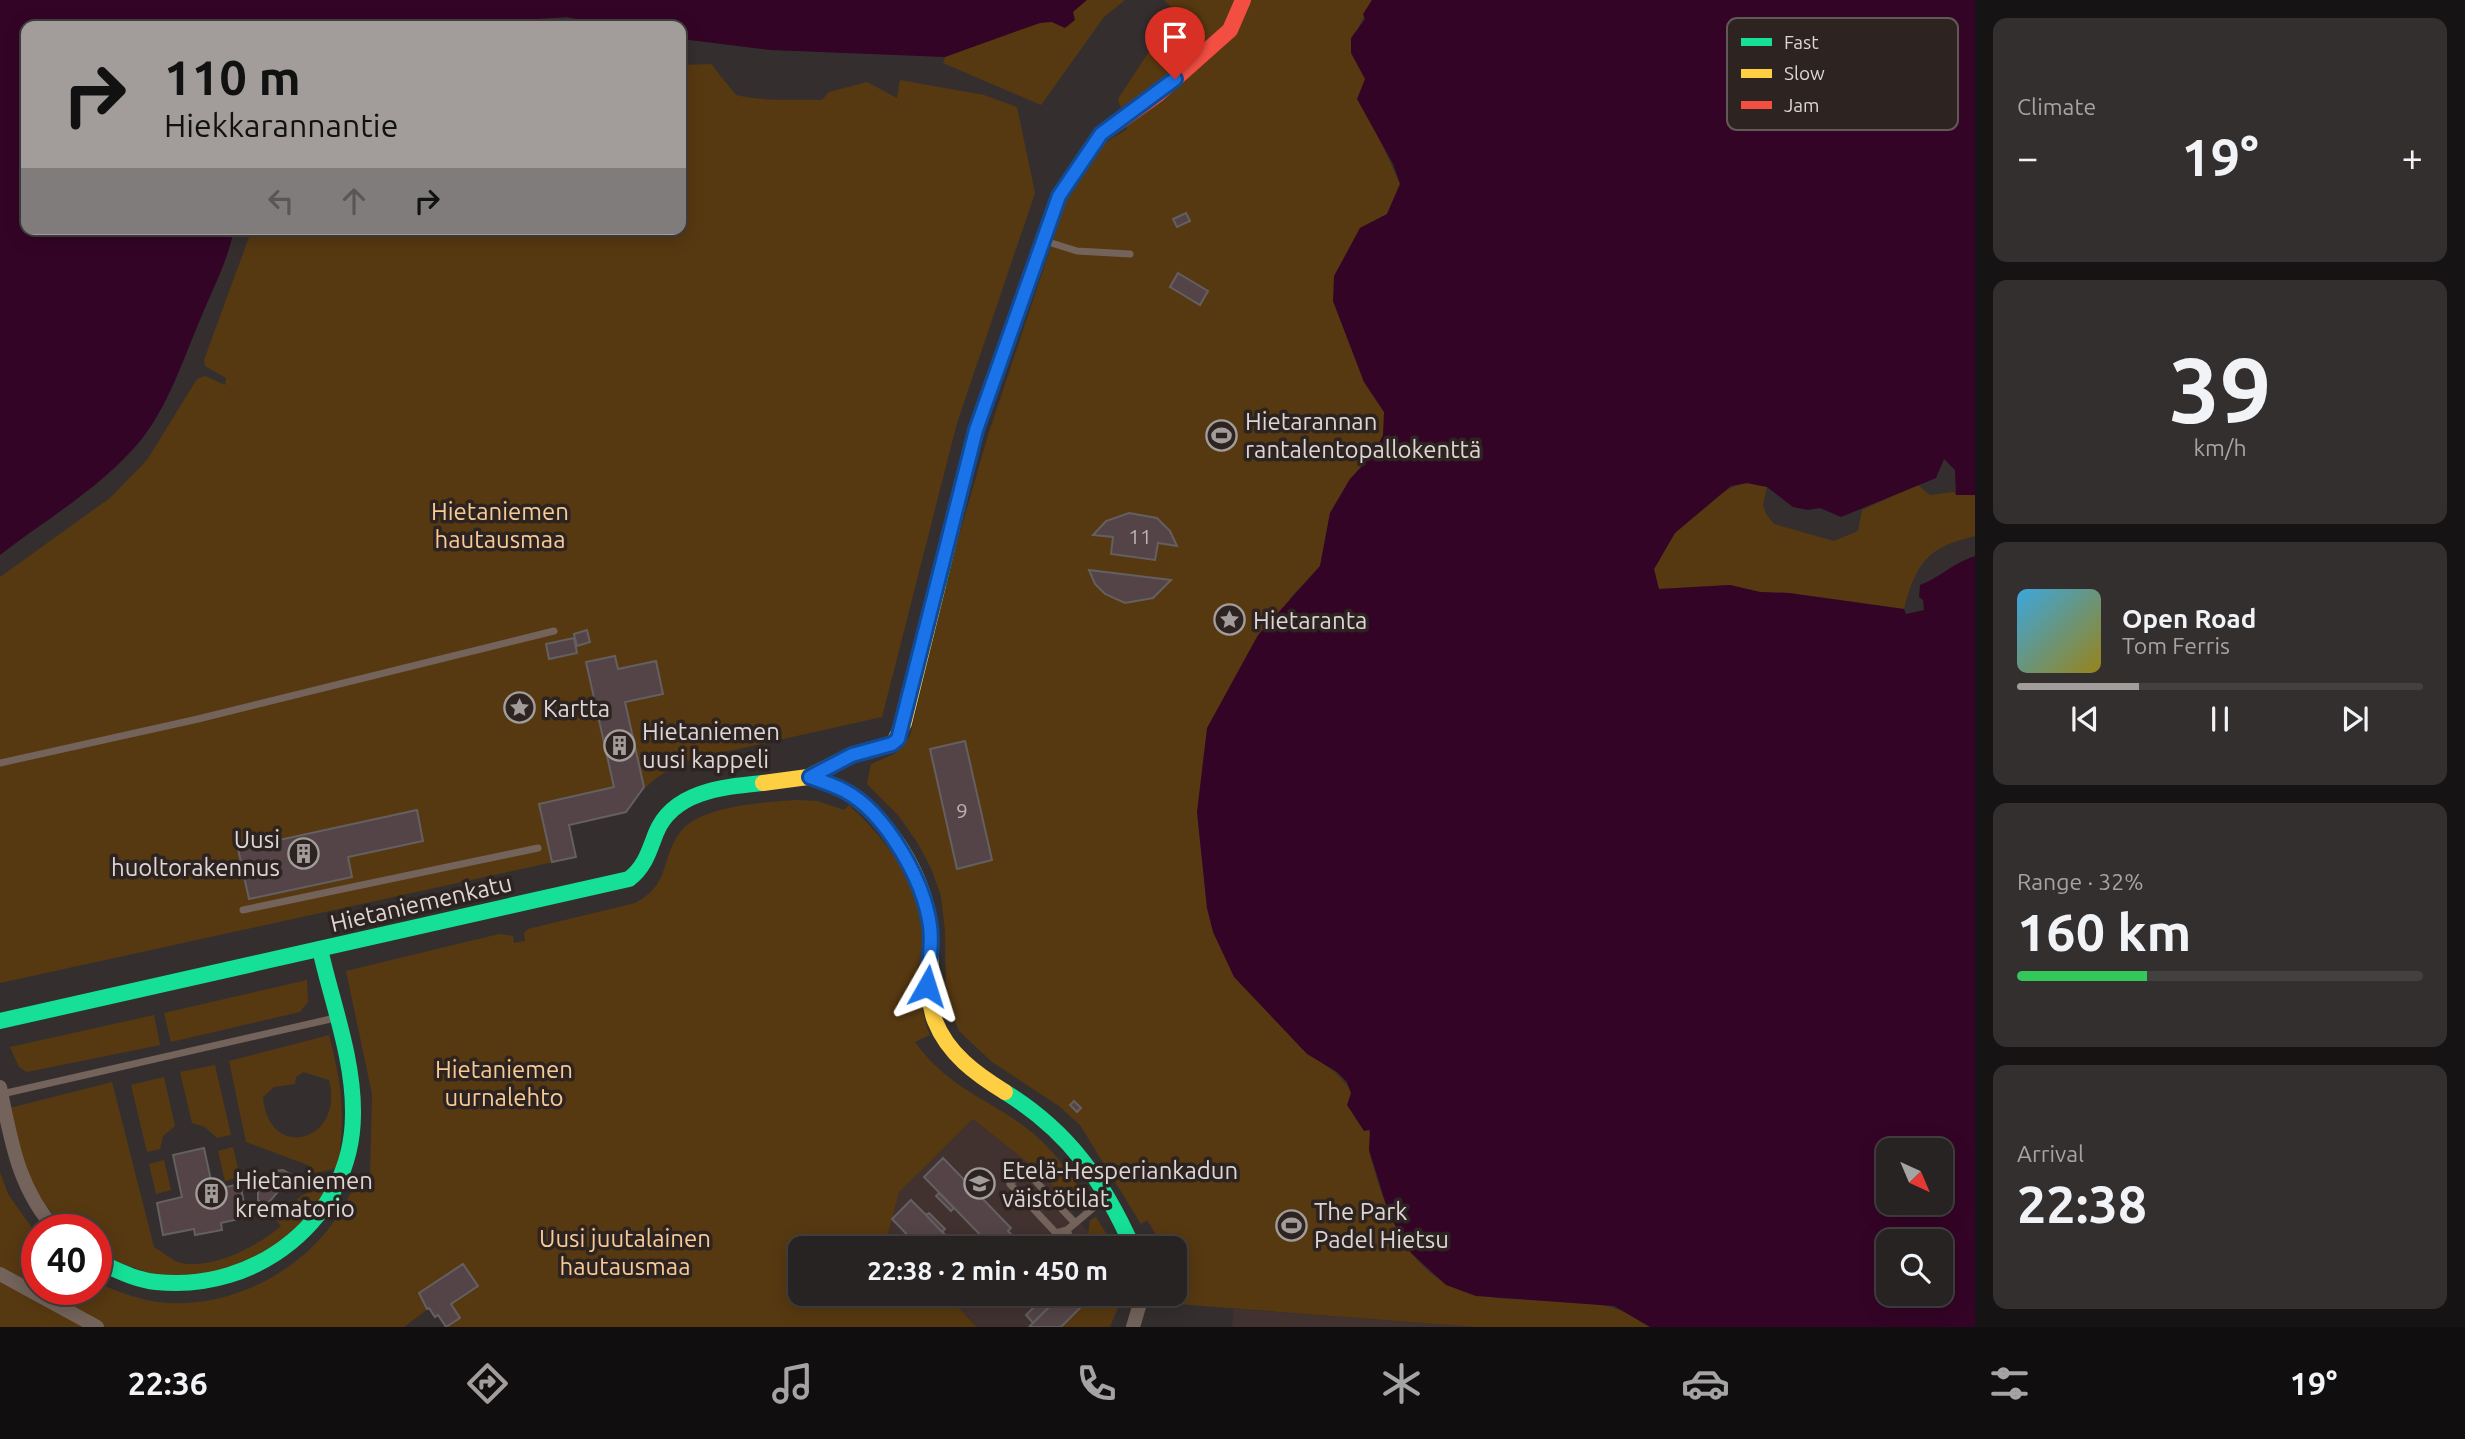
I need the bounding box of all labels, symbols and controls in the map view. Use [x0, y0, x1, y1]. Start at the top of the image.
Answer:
pin [1145, 7, 1205, 79]
icon: arrive [1156, 18, 1194, 56]
legend [1727, 18, 1958, 130]
text: Fast [1784, 31, 1819, 53]
icon: right [49, 49, 140, 140]
text: 110 m [164, 49, 301, 104]
text: Slow [1784, 62, 1825, 84]
text: Jam [1784, 94, 1820, 116]
text: Climate [2017, 94, 2096, 119]
text: Hiekkarannantie [164, 107, 398, 143]
text: 19° [2181, 128, 2259, 186]
text: − [2017, 136, 2038, 178]
text: + [2402, 136, 2423, 178]
icon: left [262, 182, 300, 220]
icon: ahead [335, 182, 373, 220]
icon: right [408, 182, 446, 220]
text: 39 [2169, 338, 2271, 440]
place label: Hietarannan rantalentopallokenttä [1245, 408, 1481, 463]
sports icon: Hietarannan rantalentopallokenttä [1205, 418, 1239, 452]
text: km/h [2193, 435, 2247, 460]
park label: Hietaniemen hautausmaa [431, 498, 569, 553]
house number: 11 [1128, 524, 1152, 548]
place icon: Hietaranta [1213, 603, 1247, 637]
text: Open Road [2122, 604, 2256, 633]
place label: Hietaranta [1253, 607, 1367, 634]
text: Tom Ferris [2122, 633, 2230, 658]
place icon: Kartta [503, 691, 537, 725]
place label: Kartta [543, 695, 610, 722]
icon: previous [2066, 700, 2104, 738]
icon: pause [2201, 700, 2239, 738]
icon: next [2336, 700, 2374, 738]
place label: Hietaniemen uusi kappeli [642, 718, 780, 773]
building icon: Hietaniemen uusi kappeli [602, 728, 636, 762]
house number: 9 [956, 798, 968, 822]
place label: Uusi huoltorakennus [111, 826, 280, 881]
building icon: Uusi huoltorakennus [286, 836, 320, 870]
street label: Hietaniemenkatu [328, 869, 514, 937]
text: Range · 32% [2017, 869, 2144, 894]
text: 160 km [2017, 903, 2191, 961]
position arrow [890, 949, 964, 1023]
park label: Hietaniemen uurnalehto [435, 1056, 573, 1111]
north arrow [1876, 1138, 1953, 1214]
map controls [1876, 1138, 1953, 1306]
text: Arrival [2017, 1141, 2084, 1166]
place label: Etelä-Hesperiankadun väistötilat [1002, 1157, 1238, 1212]
place label: Hietaniemen krematorio [235, 1167, 373, 1222]
school or university icon: Etelä-Hesperiankadun väistötilat [962, 1167, 996, 1201]
text: 22:38 [2017, 1175, 2147, 1233]
building icon: Hietaniemen krematorio [195, 1177, 229, 1211]
place label: The Park Padel Hietsu [1314, 1198, 1449, 1253]
sports icon: The Park Padel Hietsu [1274, 1208, 1308, 1242]
speed limit sign: 40 [21, 1214, 112, 1305]
park label: Uusi juutalainen hautausmaa [539, 1225, 711, 1280]
button: search [1876, 1229, 1953, 1306]
text: 22:38 · 2 min · 450 m [867, 1256, 1108, 1285]
icon: directions [463, 1359, 512, 1408]
icon: music [768, 1359, 817, 1408]
icon: phone [1072, 1359, 1121, 1408]
icon: climate [1377, 1359, 1426, 1408]
icon: car [1681, 1359, 1730, 1408]
icon: filters [1985, 1359, 2034, 1408]
text: 22:36 [128, 1365, 208, 1401]
text: 19° [2290, 1365, 2337, 1401]

